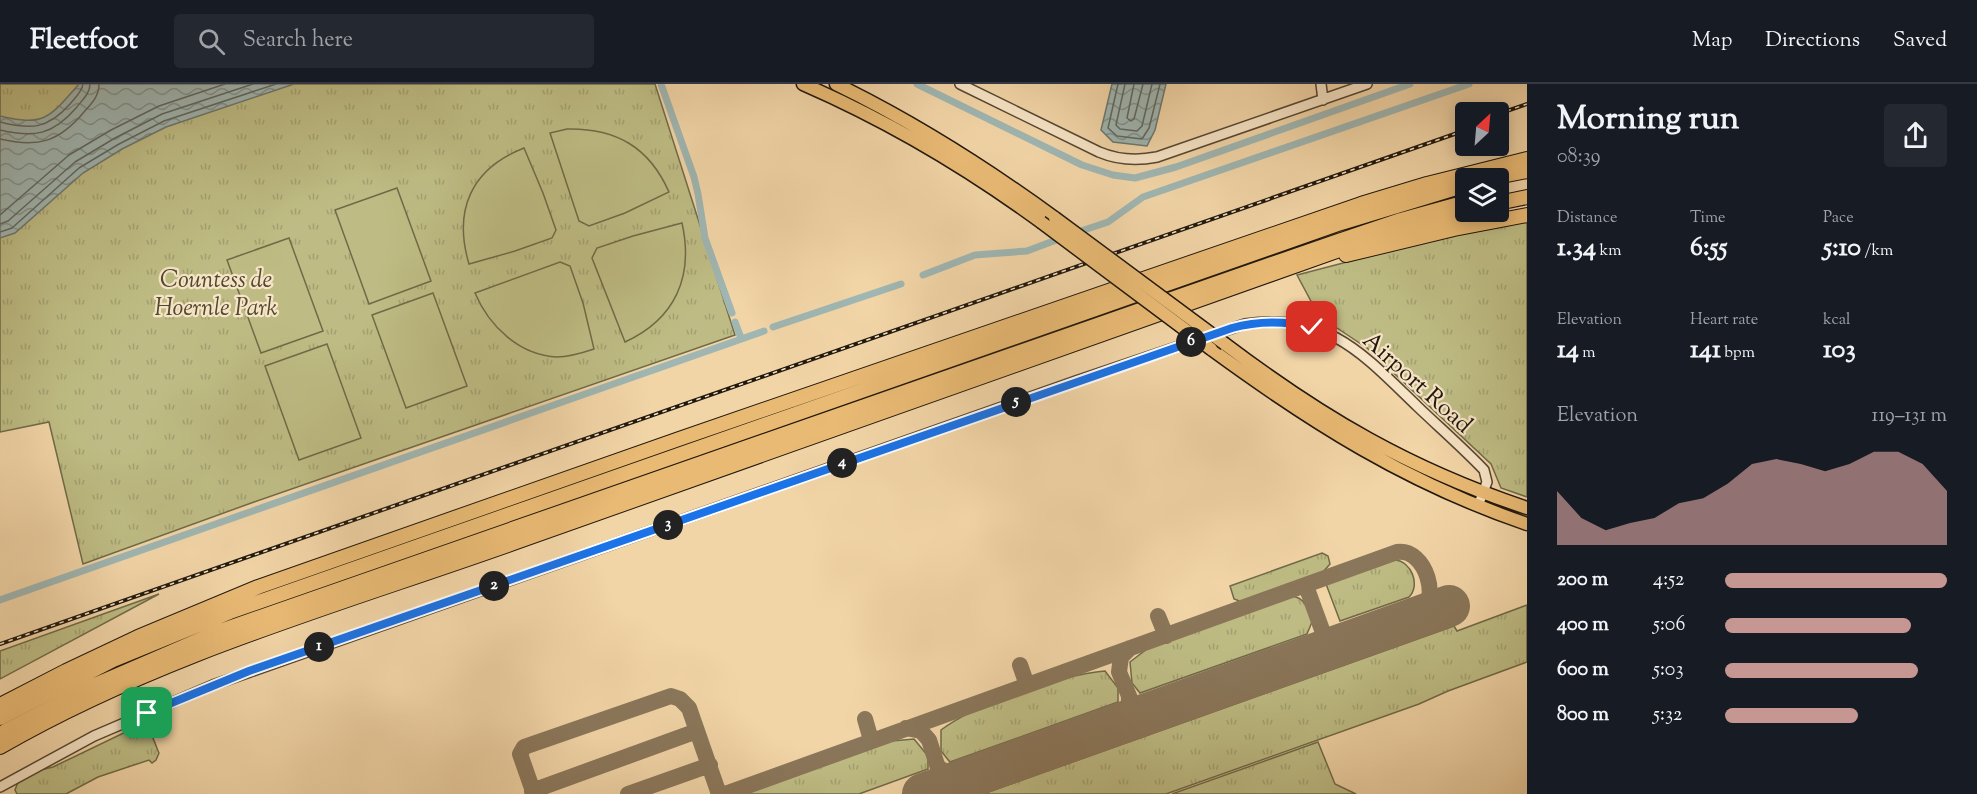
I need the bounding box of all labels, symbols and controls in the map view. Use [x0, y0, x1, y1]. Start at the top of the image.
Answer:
search box [174, 14, 594, 68]
text: Fleetfoot [30, 21, 138, 61]
icon: search [195, 25, 228, 58]
text: Search here [243, 25, 353, 57]
text: Map [1692, 26, 1732, 56]
text: Directions [1765, 26, 1860, 56]
text: Saved [1893, 26, 1947, 56]
text: Morning run [1557, 96, 1739, 144]
north arrow [1455, 102, 1509, 156]
map controls [1455, 102, 1509, 222]
button: share [1884, 104, 1947, 167]
text: 08:39 [1557, 143, 1600, 172]
button: layers [1455, 168, 1509, 222]
text: Distance [1557, 207, 1617, 230]
text: Time [1690, 207, 1726, 230]
text: Pace [1823, 207, 1854, 230]
text: 1.34 [1557, 230, 1596, 267]
text: 6:55 [1690, 230, 1727, 267]
text: 5:10 [1823, 230, 1861, 267]
text: km [1596, 240, 1621, 263]
text: /km [1861, 240, 1893, 263]
park label: Countess de Hoernle Park [155, 264, 278, 326]
pin [1286, 301, 1337, 352]
text: Elevation [1557, 309, 1622, 332]
text: Heart rate [1690, 309, 1758, 332]
text: kcal [1823, 309, 1851, 332]
icon: check [1295, 310, 1328, 343]
street label: Airport Road [1354, 325, 1480, 443]
pin: 6 [1176, 327, 1206, 357]
text: 6 [1187, 330, 1195, 353]
text: 14 [1557, 332, 1579, 369]
text: 141 [1690, 332, 1721, 369]
text: 103 [1823, 332, 1856, 369]
text: m [1579, 342, 1596, 365]
text: bpm [1721, 342, 1755, 365]
pin: 5 [1001, 387, 1031, 417]
text: 5 [1013, 390, 1019, 413]
text: Elevation [1557, 402, 1638, 431]
text: 119–131 m [1872, 402, 1947, 431]
pin: 4 [827, 448, 857, 478]
text: 4 [838, 451, 846, 474]
pin: 3 [653, 510, 683, 540]
text: 3 [665, 513, 671, 536]
text: 200 m [1557, 566, 1608, 595]
text: 4:52 [1653, 566, 1684, 595]
pin: 2 [479, 571, 509, 601]
text: 2 [490, 574, 498, 597]
text: 400 m [1557, 611, 1609, 640]
text: 5:06 [1653, 611, 1685, 640]
pin: 1 [304, 632, 334, 662]
text: 1 [316, 635, 322, 658]
text: 600 m [1557, 656, 1609, 685]
text: 5:03 [1653, 656, 1684, 685]
pin [121, 687, 172, 738]
icon: arrive [130, 696, 163, 729]
text: 800 m [1557, 701, 1609, 730]
text: 5:32 [1653, 701, 1682, 730]

